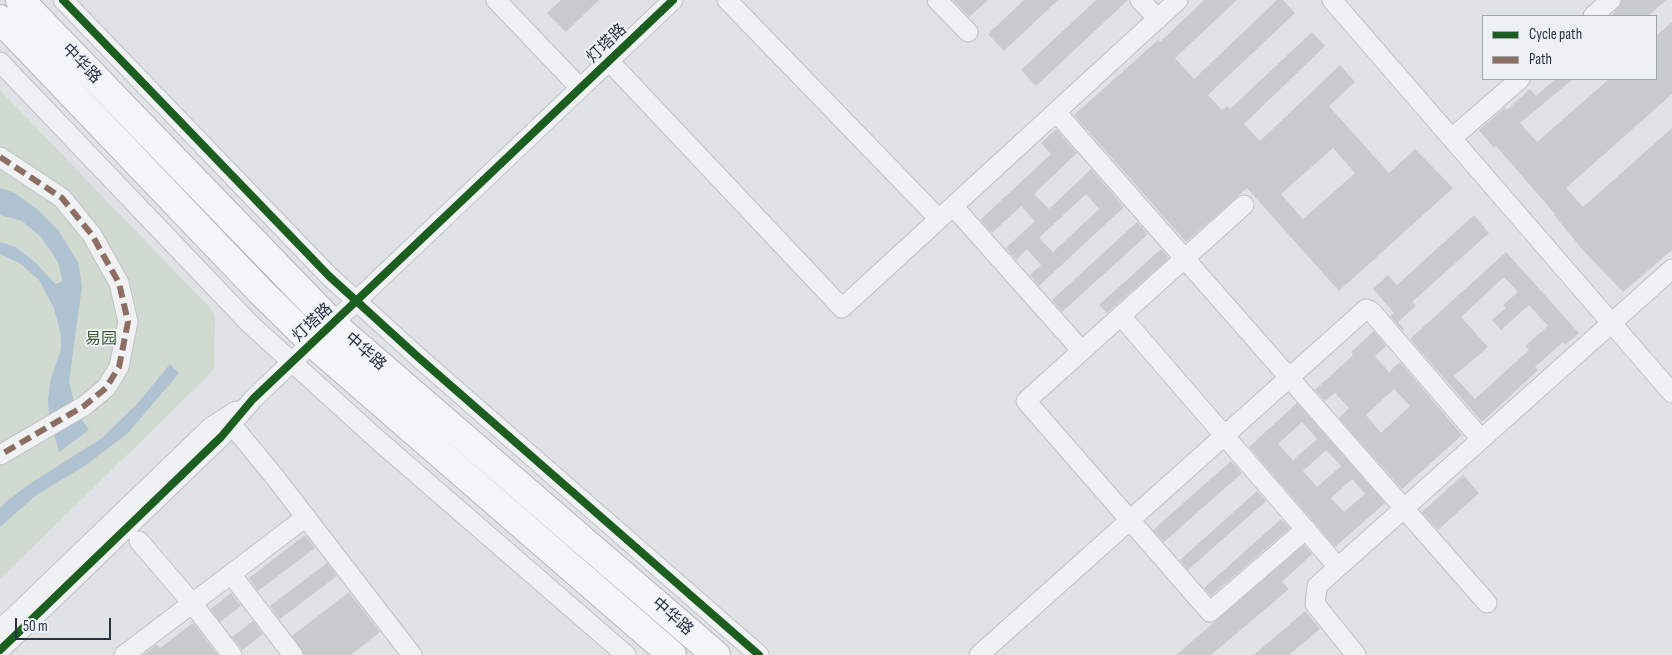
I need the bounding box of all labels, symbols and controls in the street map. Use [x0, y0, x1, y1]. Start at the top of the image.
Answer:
legend [1482, 15, 1657, 80]
street label: 灯塔路 [583, 20, 631, 68]
text: Cycle path [1529, 25, 1582, 44]
street label: 中华路 [57, 40, 105, 88]
text: Path [1529, 50, 1552, 69]
street label: 灯塔路 [289, 300, 337, 346]
street label: 中华路 [341, 329, 389, 375]
park label: 易园 [85, 330, 117, 350]
street label: 中华路 [648, 594, 696, 640]
scale bar [18, 608, 114, 640]
text: 50 m [23, 617, 48, 636]

